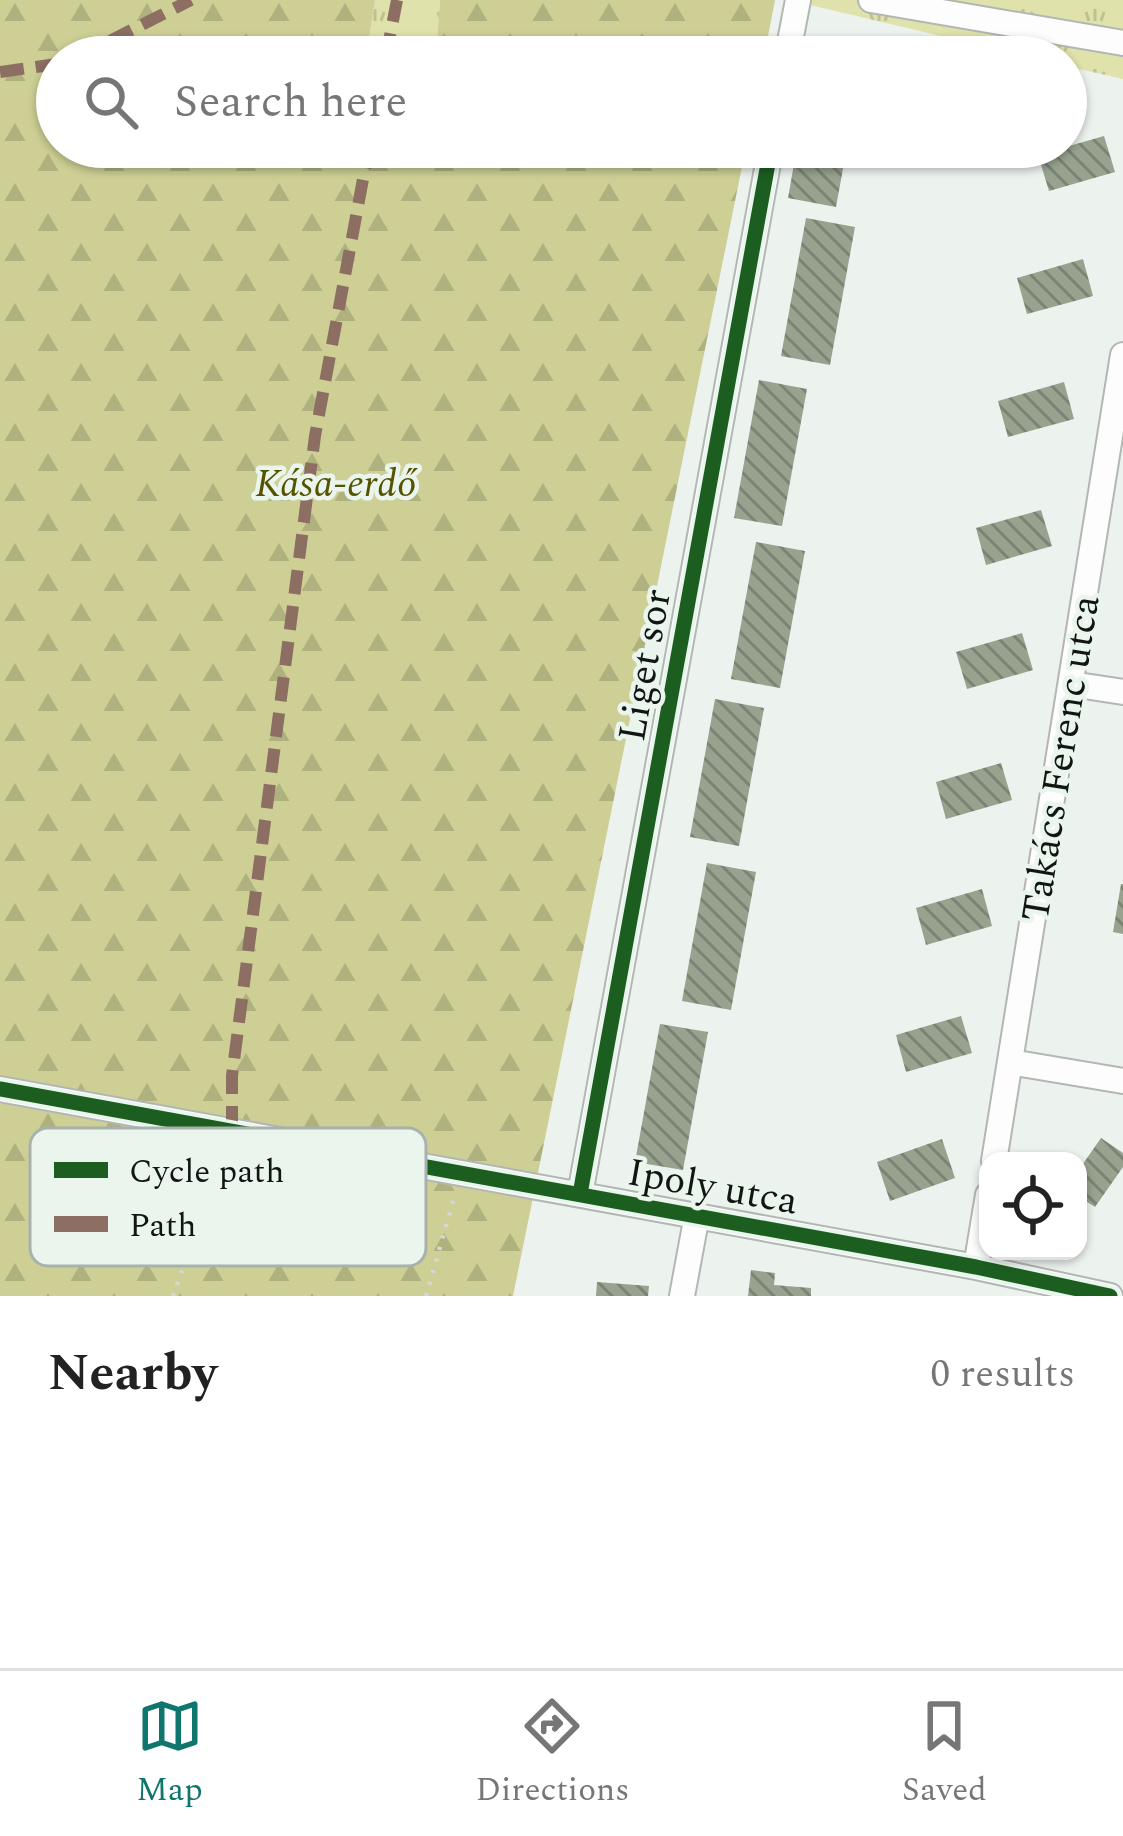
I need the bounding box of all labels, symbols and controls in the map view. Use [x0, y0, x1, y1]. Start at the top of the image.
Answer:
search box [36, 36, 1087, 168]
text: Search here [174, 68, 407, 137]
icon: search [78, 69, 144, 135]
park label: Kása-erdő [255, 455, 418, 514]
street label: Liget sor [603, 585, 688, 746]
street label: Takács Ferenc utca [1007, 591, 1116, 926]
legend [30, 1128, 426, 1266]
street label: Ipoly utca [623, 1143, 802, 1231]
text: Cycle path [129, 1147, 284, 1197]
map controls [979, 1152, 1087, 1260]
button: locate [979, 1152, 1087, 1260]
text: Path [129, 1201, 196, 1251]
text: Nearby [48, 1335, 217, 1413]
text: 0 results [931, 1345, 1075, 1404]
tab: Map [136, 1693, 203, 1815]
tab: Directions [475, 1693, 629, 1815]
tab: Saved [902, 1693, 987, 1815]

